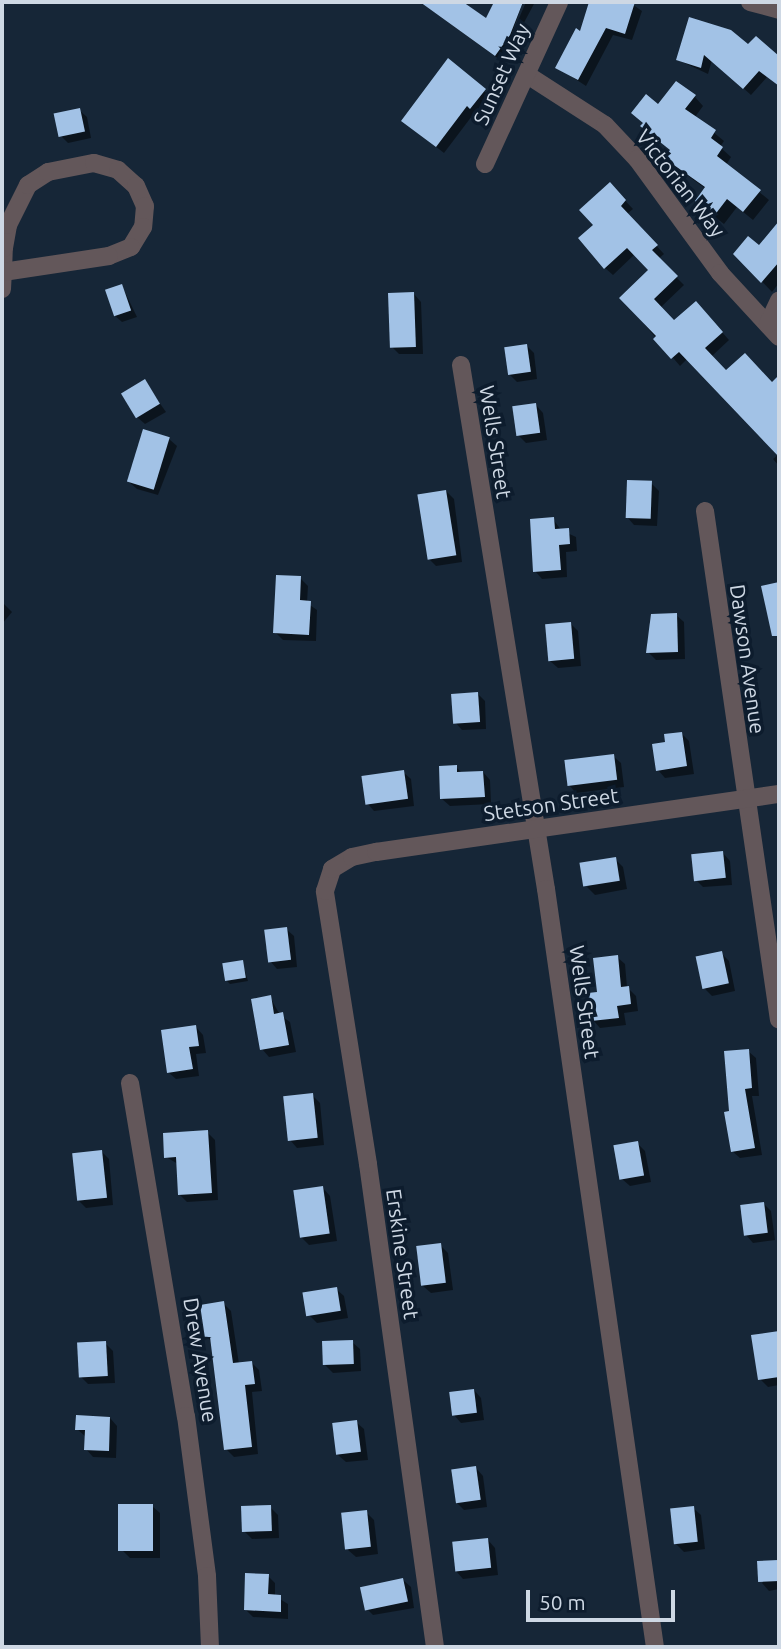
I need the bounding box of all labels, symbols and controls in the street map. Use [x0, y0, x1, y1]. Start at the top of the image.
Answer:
street label: Sunset Way [467, 19, 535, 129]
street label: Victorian Way [631, 124, 731, 242]
street label: Wells Street [475, 384, 517, 500]
street label: Dawson Avenue [725, 583, 771, 735]
street label: Stetson Street [482, 782, 620, 826]
street label: Wells Street [565, 944, 605, 1060]
street label: Erskine Street [381, 1187, 425, 1321]
street label: Drew Avenue [179, 1296, 223, 1424]
scale bar [529, 1576, 678, 1620]
text: 50 m [539, 1590, 586, 1614]

